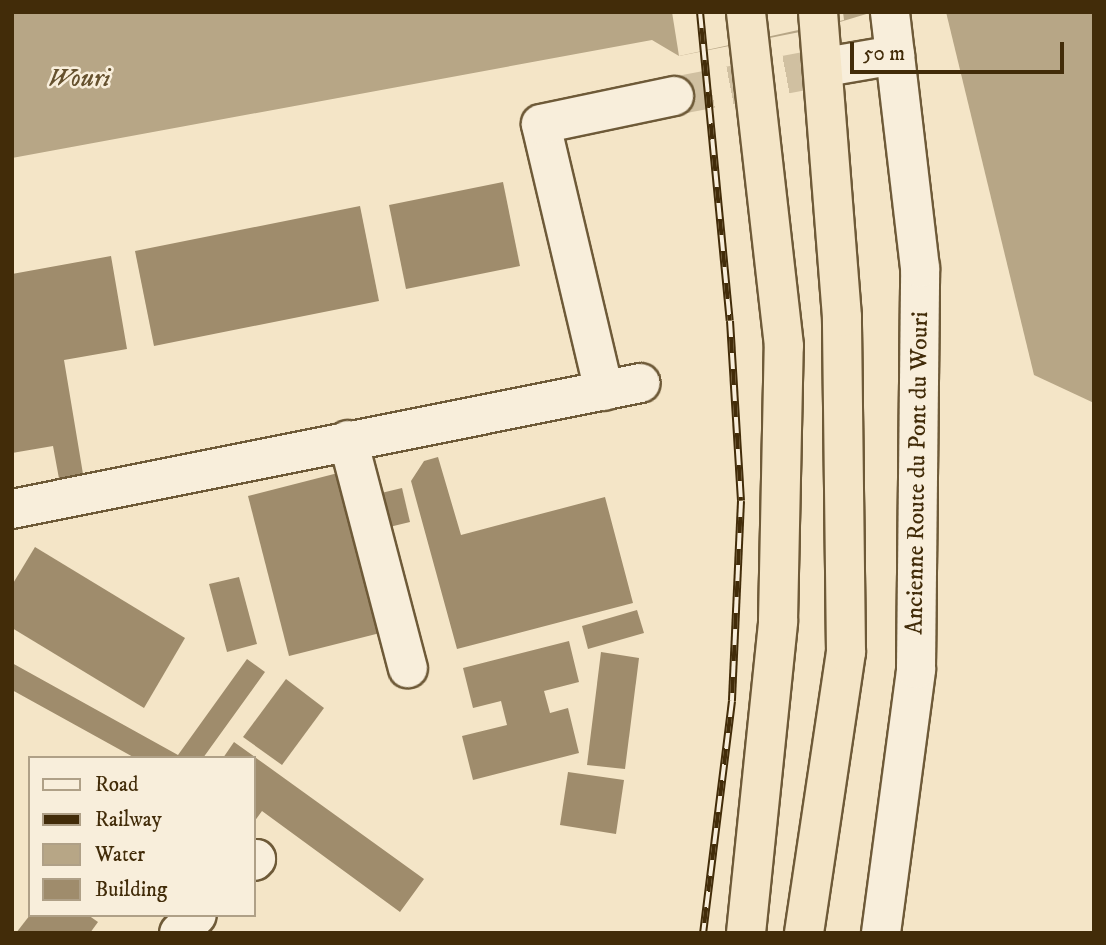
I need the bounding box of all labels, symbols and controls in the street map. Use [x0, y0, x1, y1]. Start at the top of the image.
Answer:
scale bar [854, 28, 1068, 72]
text: 50 m [863, 41, 905, 67]
water label: Wouri [48, 63, 110, 95]
street label: Ancienne Route du Pont du Wouri [901, 311, 935, 635]
legend [28, 756, 256, 917]
text: Road [95, 772, 139, 798]
text: Railway [95, 807, 162, 833]
text: Water [95, 842, 145, 868]
text: Building [95, 877, 167, 903]

